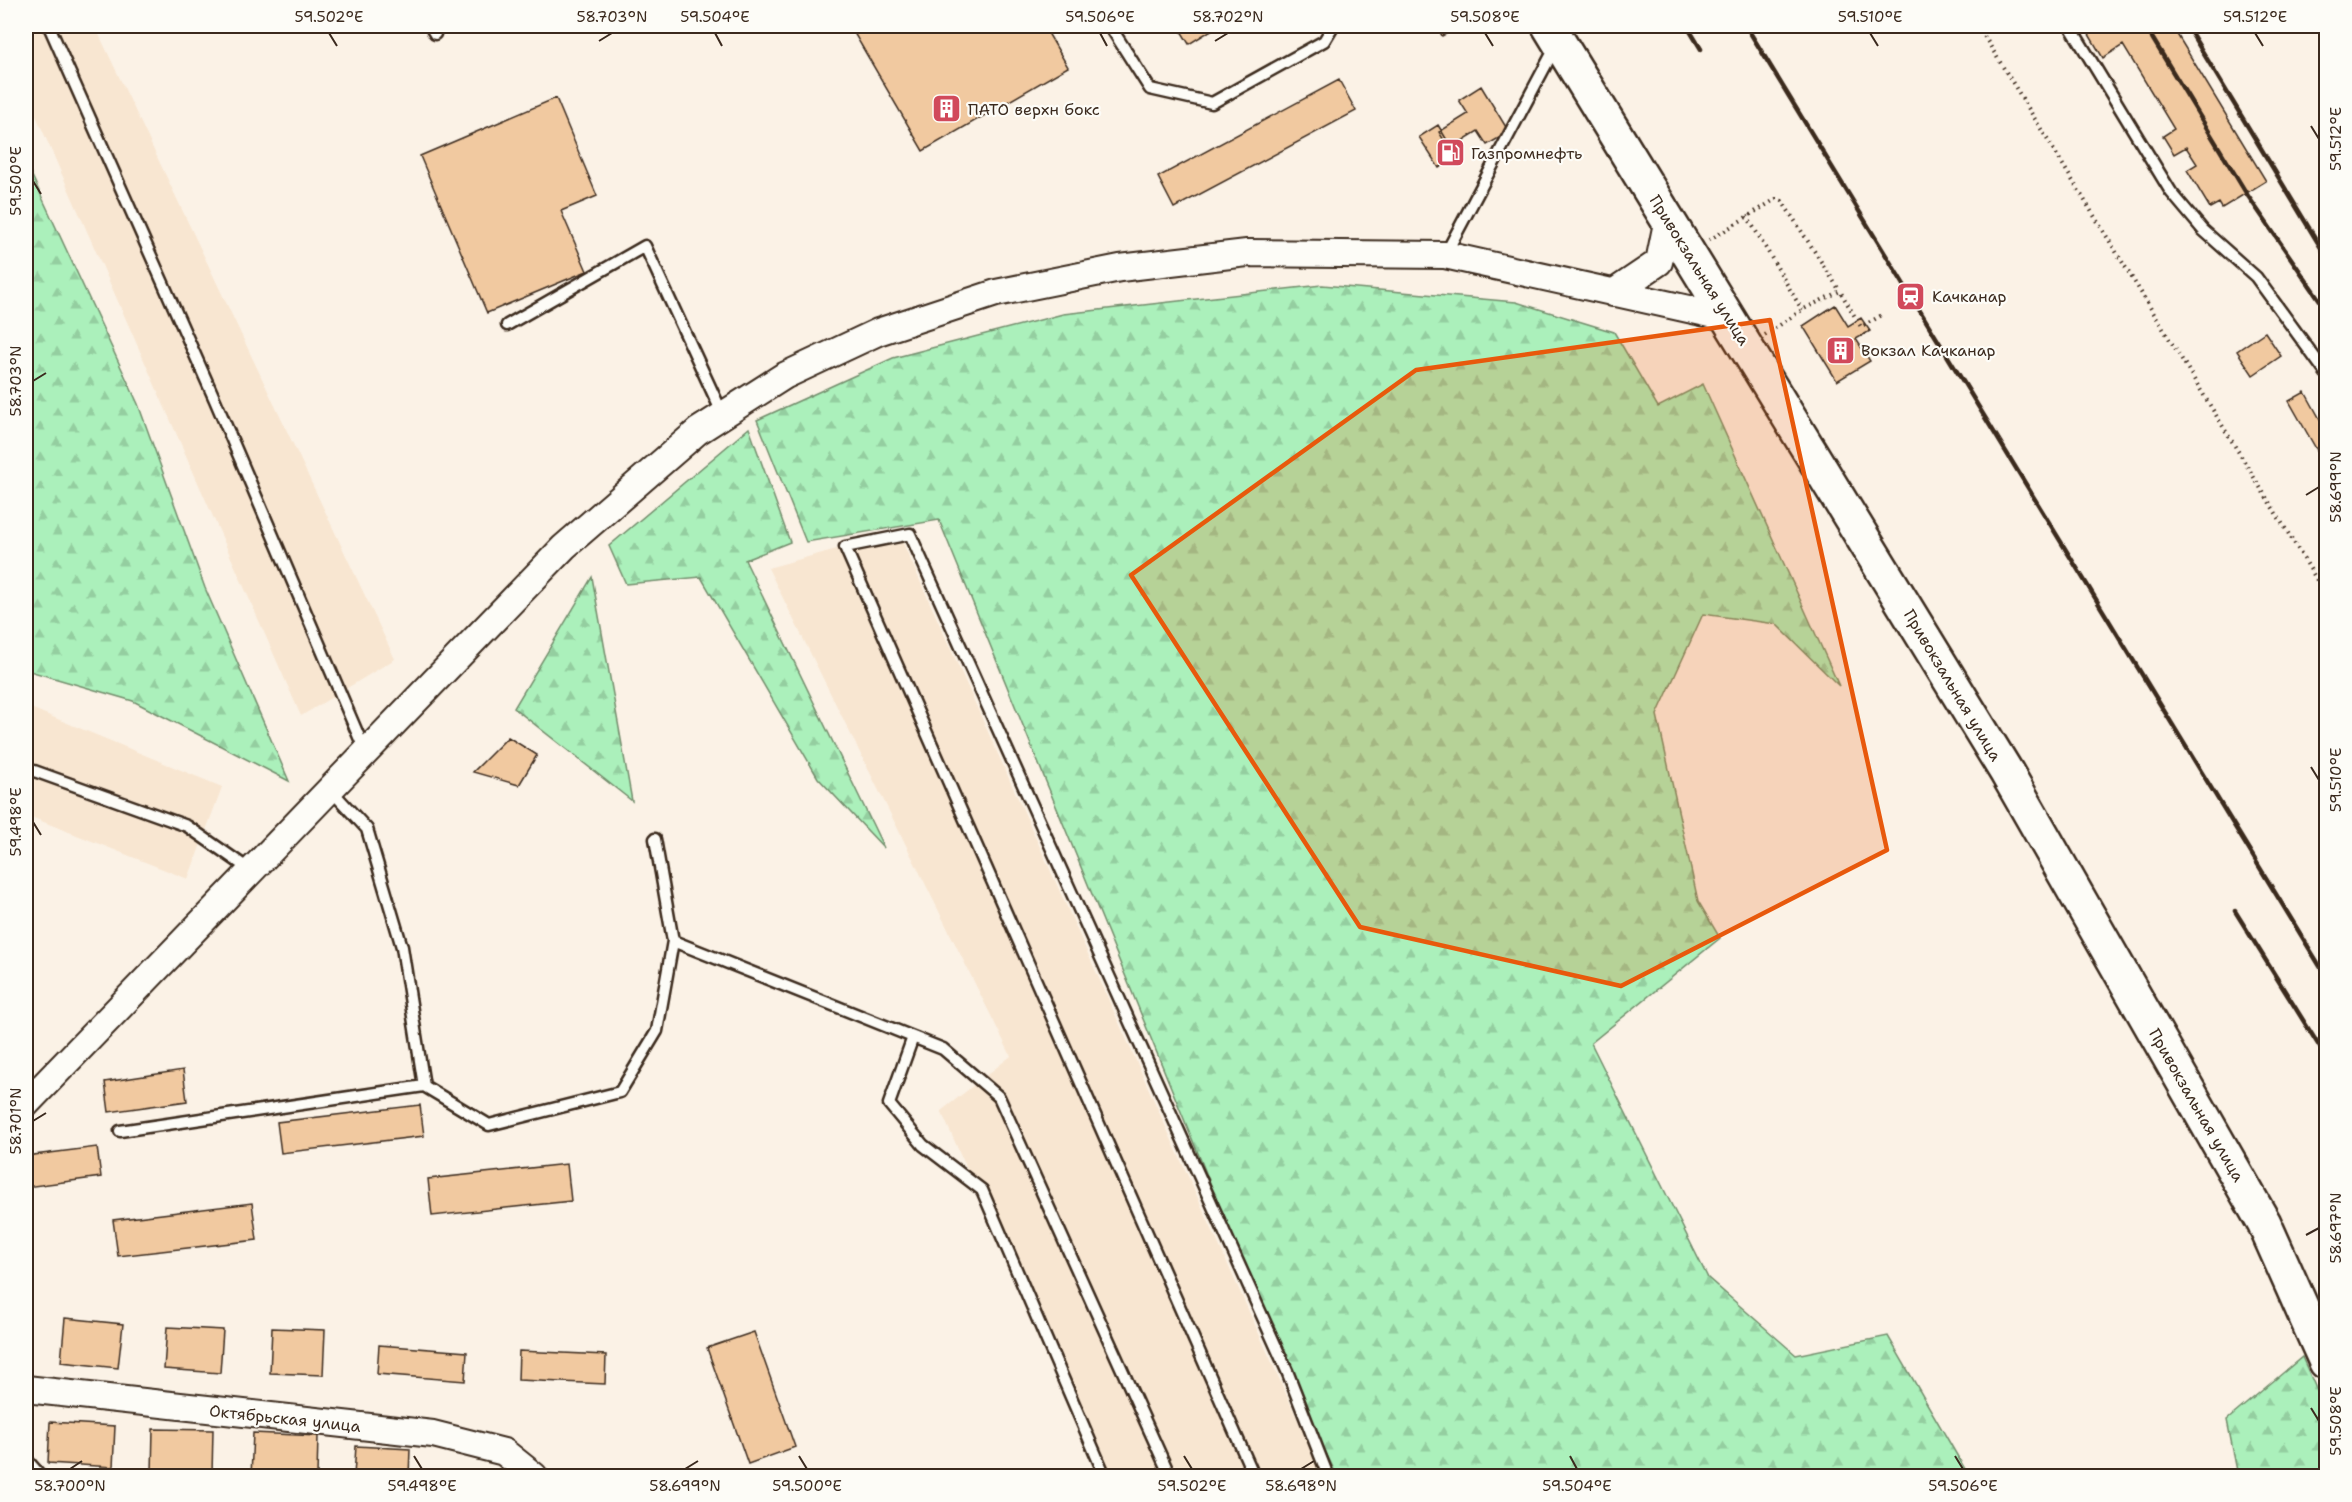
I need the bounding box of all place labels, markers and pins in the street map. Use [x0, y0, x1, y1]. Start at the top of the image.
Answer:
building icon: ПАТО верхн бокс [931, 93, 963, 125]
place label: ПАТО верхн бокс [968, 99, 1100, 120]
fuel station icon: Газпромнефть [1434, 137, 1466, 169]
place label: Газпромнефть [1471, 143, 1582, 164]
station icon: Качканар [1895, 280, 1927, 312]
place label: Качканар [1932, 286, 2007, 307]
building icon: Вокзал Качканар [1824, 334, 1856, 366]
place label: Вокзал Качканар [1861, 340, 1996, 361]

